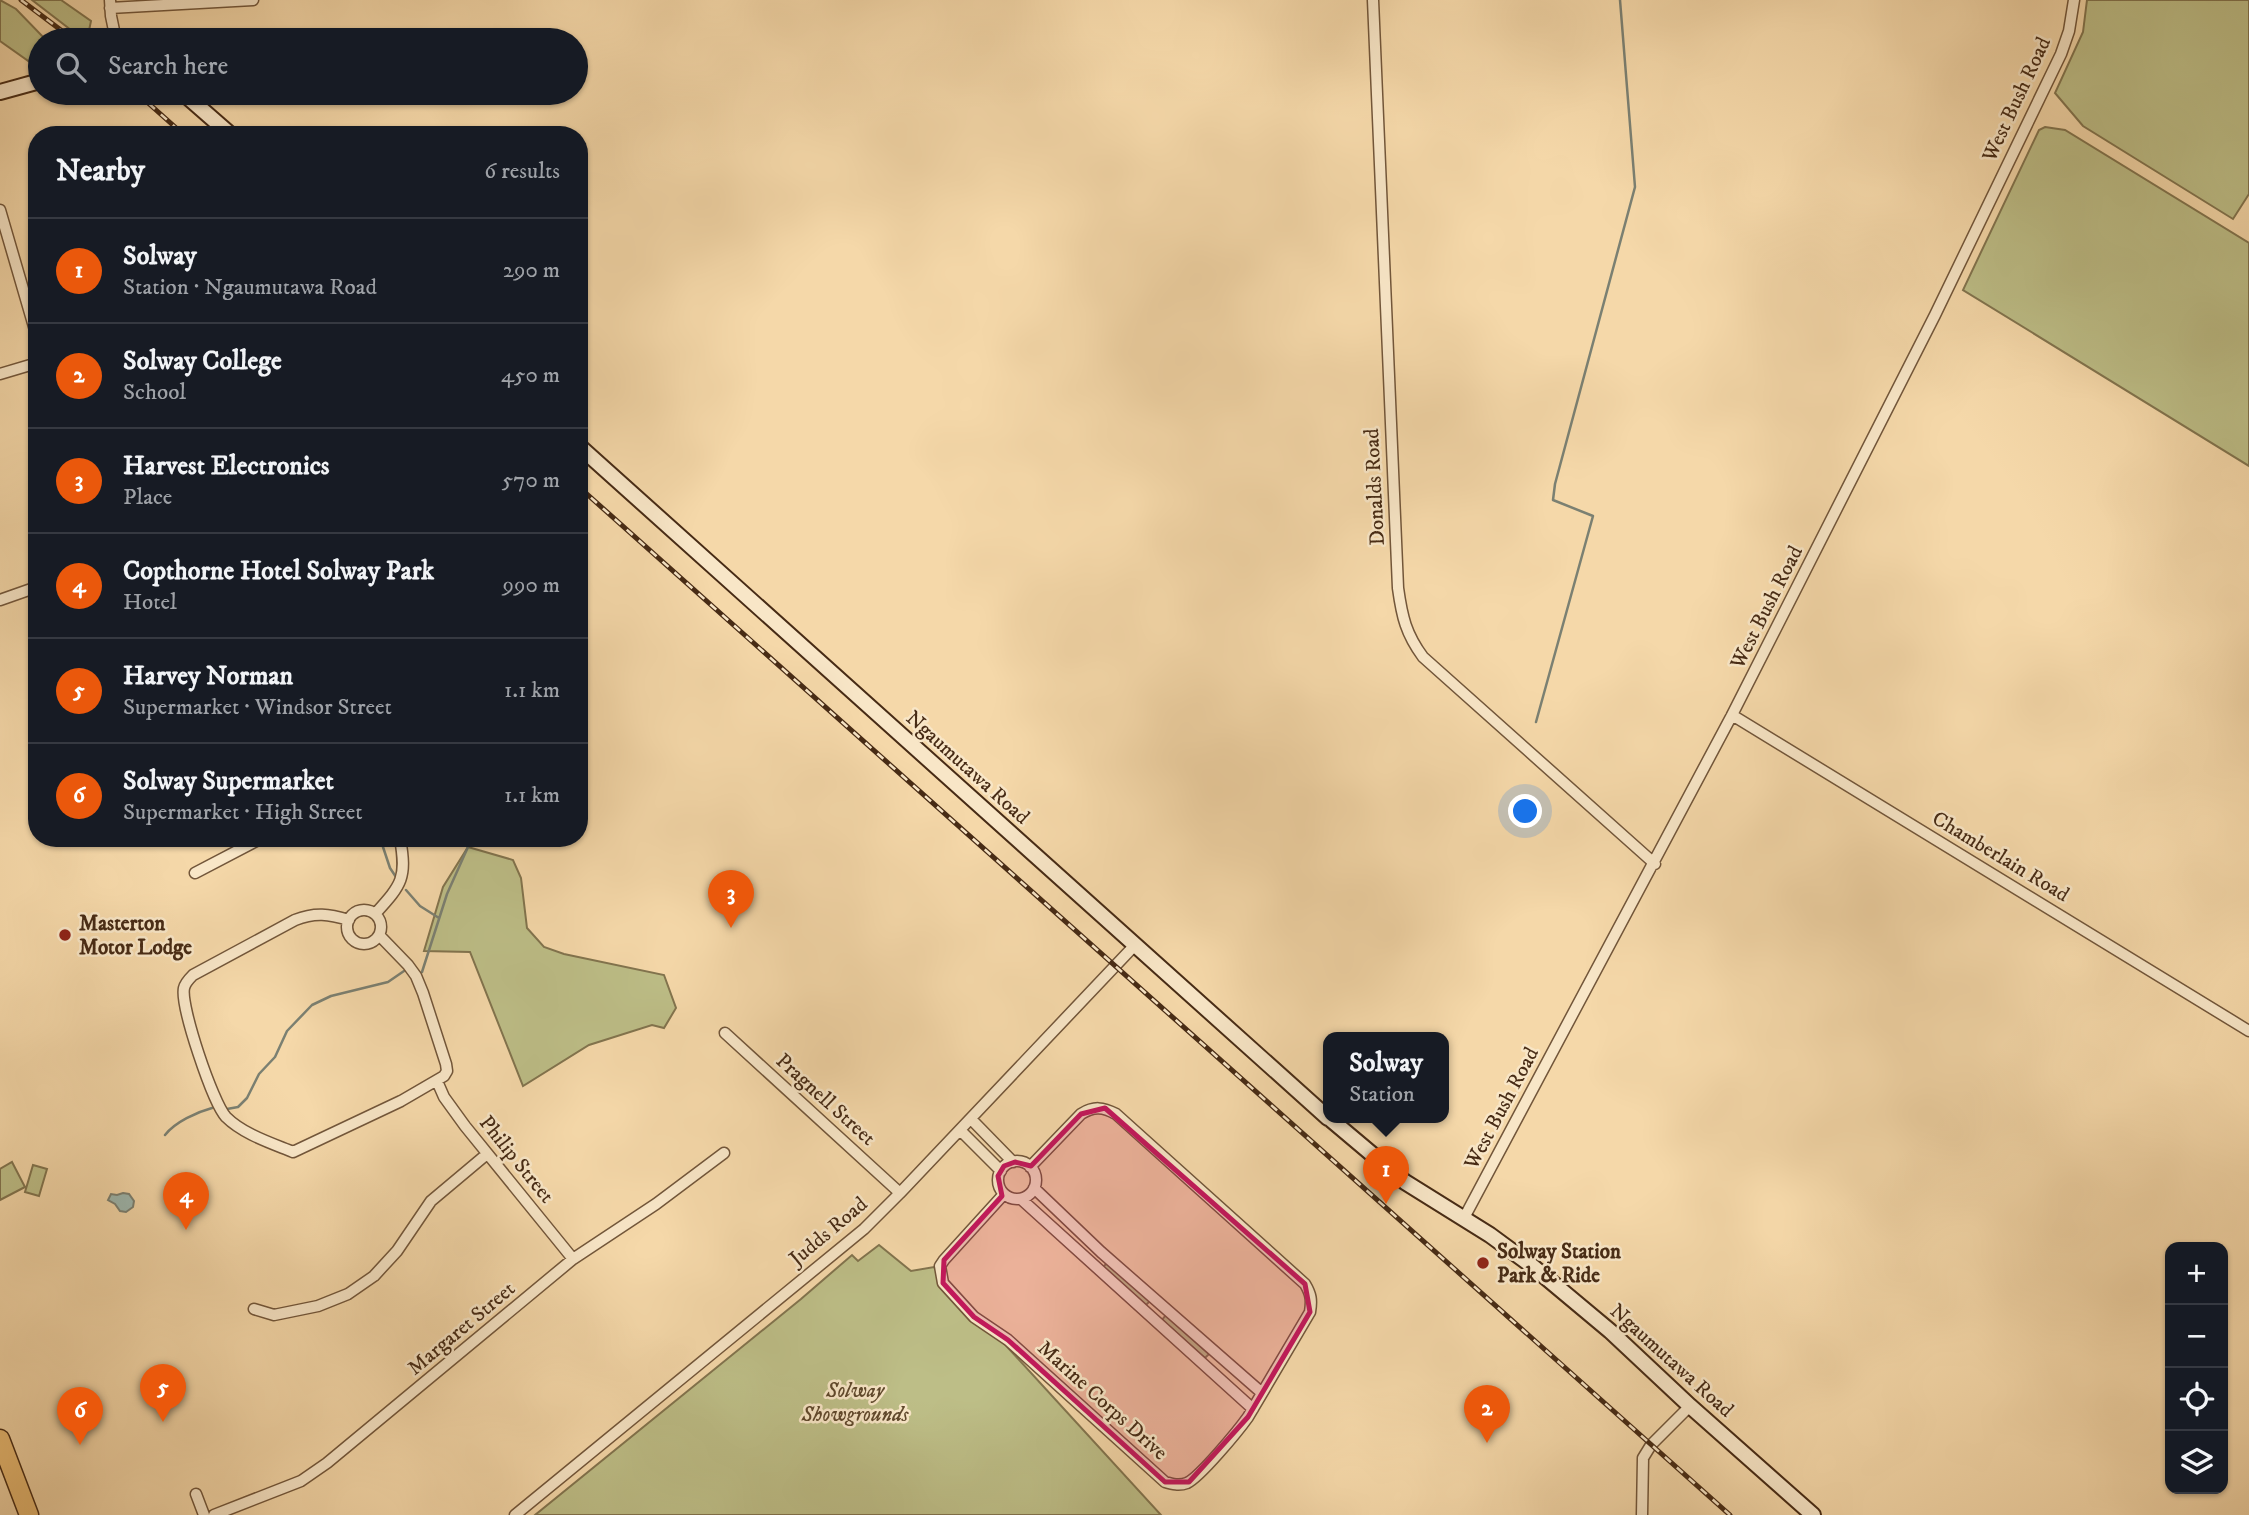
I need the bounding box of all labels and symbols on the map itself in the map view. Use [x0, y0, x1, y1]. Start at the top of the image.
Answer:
street label: West Bush Road [1976, 32, 2057, 167]
street label: Donalds Road [1359, 427, 1391, 546]
street label: West Bush Road [1724, 541, 1809, 674]
street label: Ngaumutawa Road [900, 705, 1035, 831]
your location [1508, 794, 1542, 828]
street label: Chamberlain Road [1927, 806, 2074, 908]
pin: 3 [708, 870, 754, 928]
place label: Masterton Motor Lodge [79, 911, 192, 961]
marker: Masterton Motor Lodge [57, 927, 73, 943]
street label: West Bush Road [1458, 1042, 1545, 1175]
street label: Pragnell Street [770, 1048, 881, 1152]
street label: Philip Street [473, 1111, 560, 1209]
pin: 1 [1363, 1146, 1409, 1204]
pin: 4 [163, 1172, 209, 1230]
street label: Judds Road [783, 1191, 873, 1273]
place label: Solway Station Park & Ride [1497, 1239, 1622, 1289]
marker: Solway Station Park & Ride [1475, 1255, 1491, 1271]
street label: Margaret Street [403, 1276, 521, 1381]
street label: Ngaumutawa Road [1604, 1298, 1739, 1424]
street label: Marine Corps Drive [1032, 1335, 1173, 1466]
pin: 5 [140, 1364, 186, 1422]
park label: Solway Showgrounds [800, 1378, 909, 1428]
pin: 2 [1464, 1385, 1510, 1443]
pin: 6 [57, 1387, 103, 1445]

